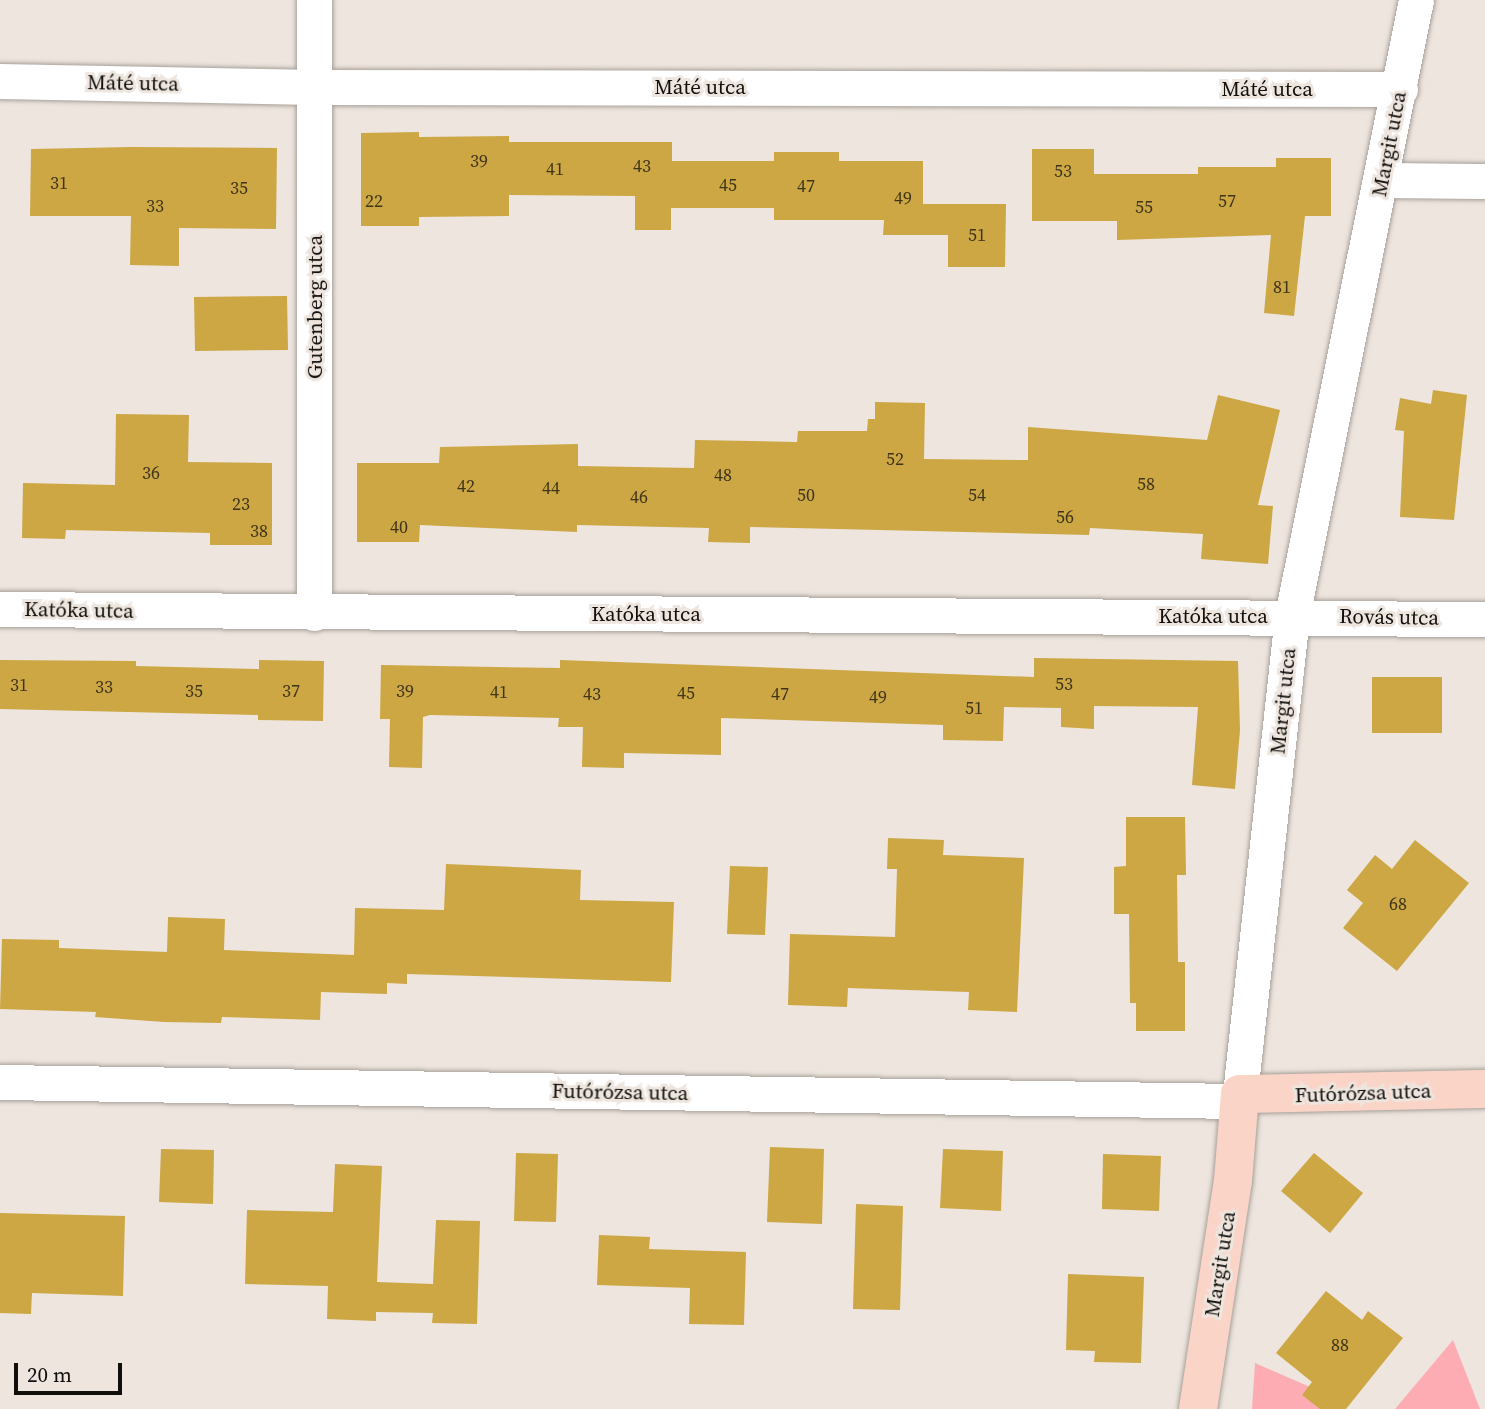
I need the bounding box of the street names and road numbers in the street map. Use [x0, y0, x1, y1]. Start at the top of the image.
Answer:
street label: Máté utca [87, 70, 179, 96]
street label: Máté utca [654, 74, 746, 100]
street label: Máté utca [1221, 76, 1313, 102]
street label: Margit utca [1366, 89, 1412, 199]
street label: Gutenberg utca [302, 235, 328, 379]
street label: Katóka utca [24, 596, 134, 624]
street label: Katóka utca [591, 601, 701, 627]
street label: Katóka utca [1158, 603, 1268, 629]
street label: Rovás utca [1339, 604, 1439, 630]
street label: Margit utca [1265, 647, 1301, 755]
street label: Futórózsa utca [551, 1078, 689, 1106]
street label: Futórózsa utca [1294, 1078, 1432, 1108]
street label: Margit utca [1199, 1209, 1241, 1319]

